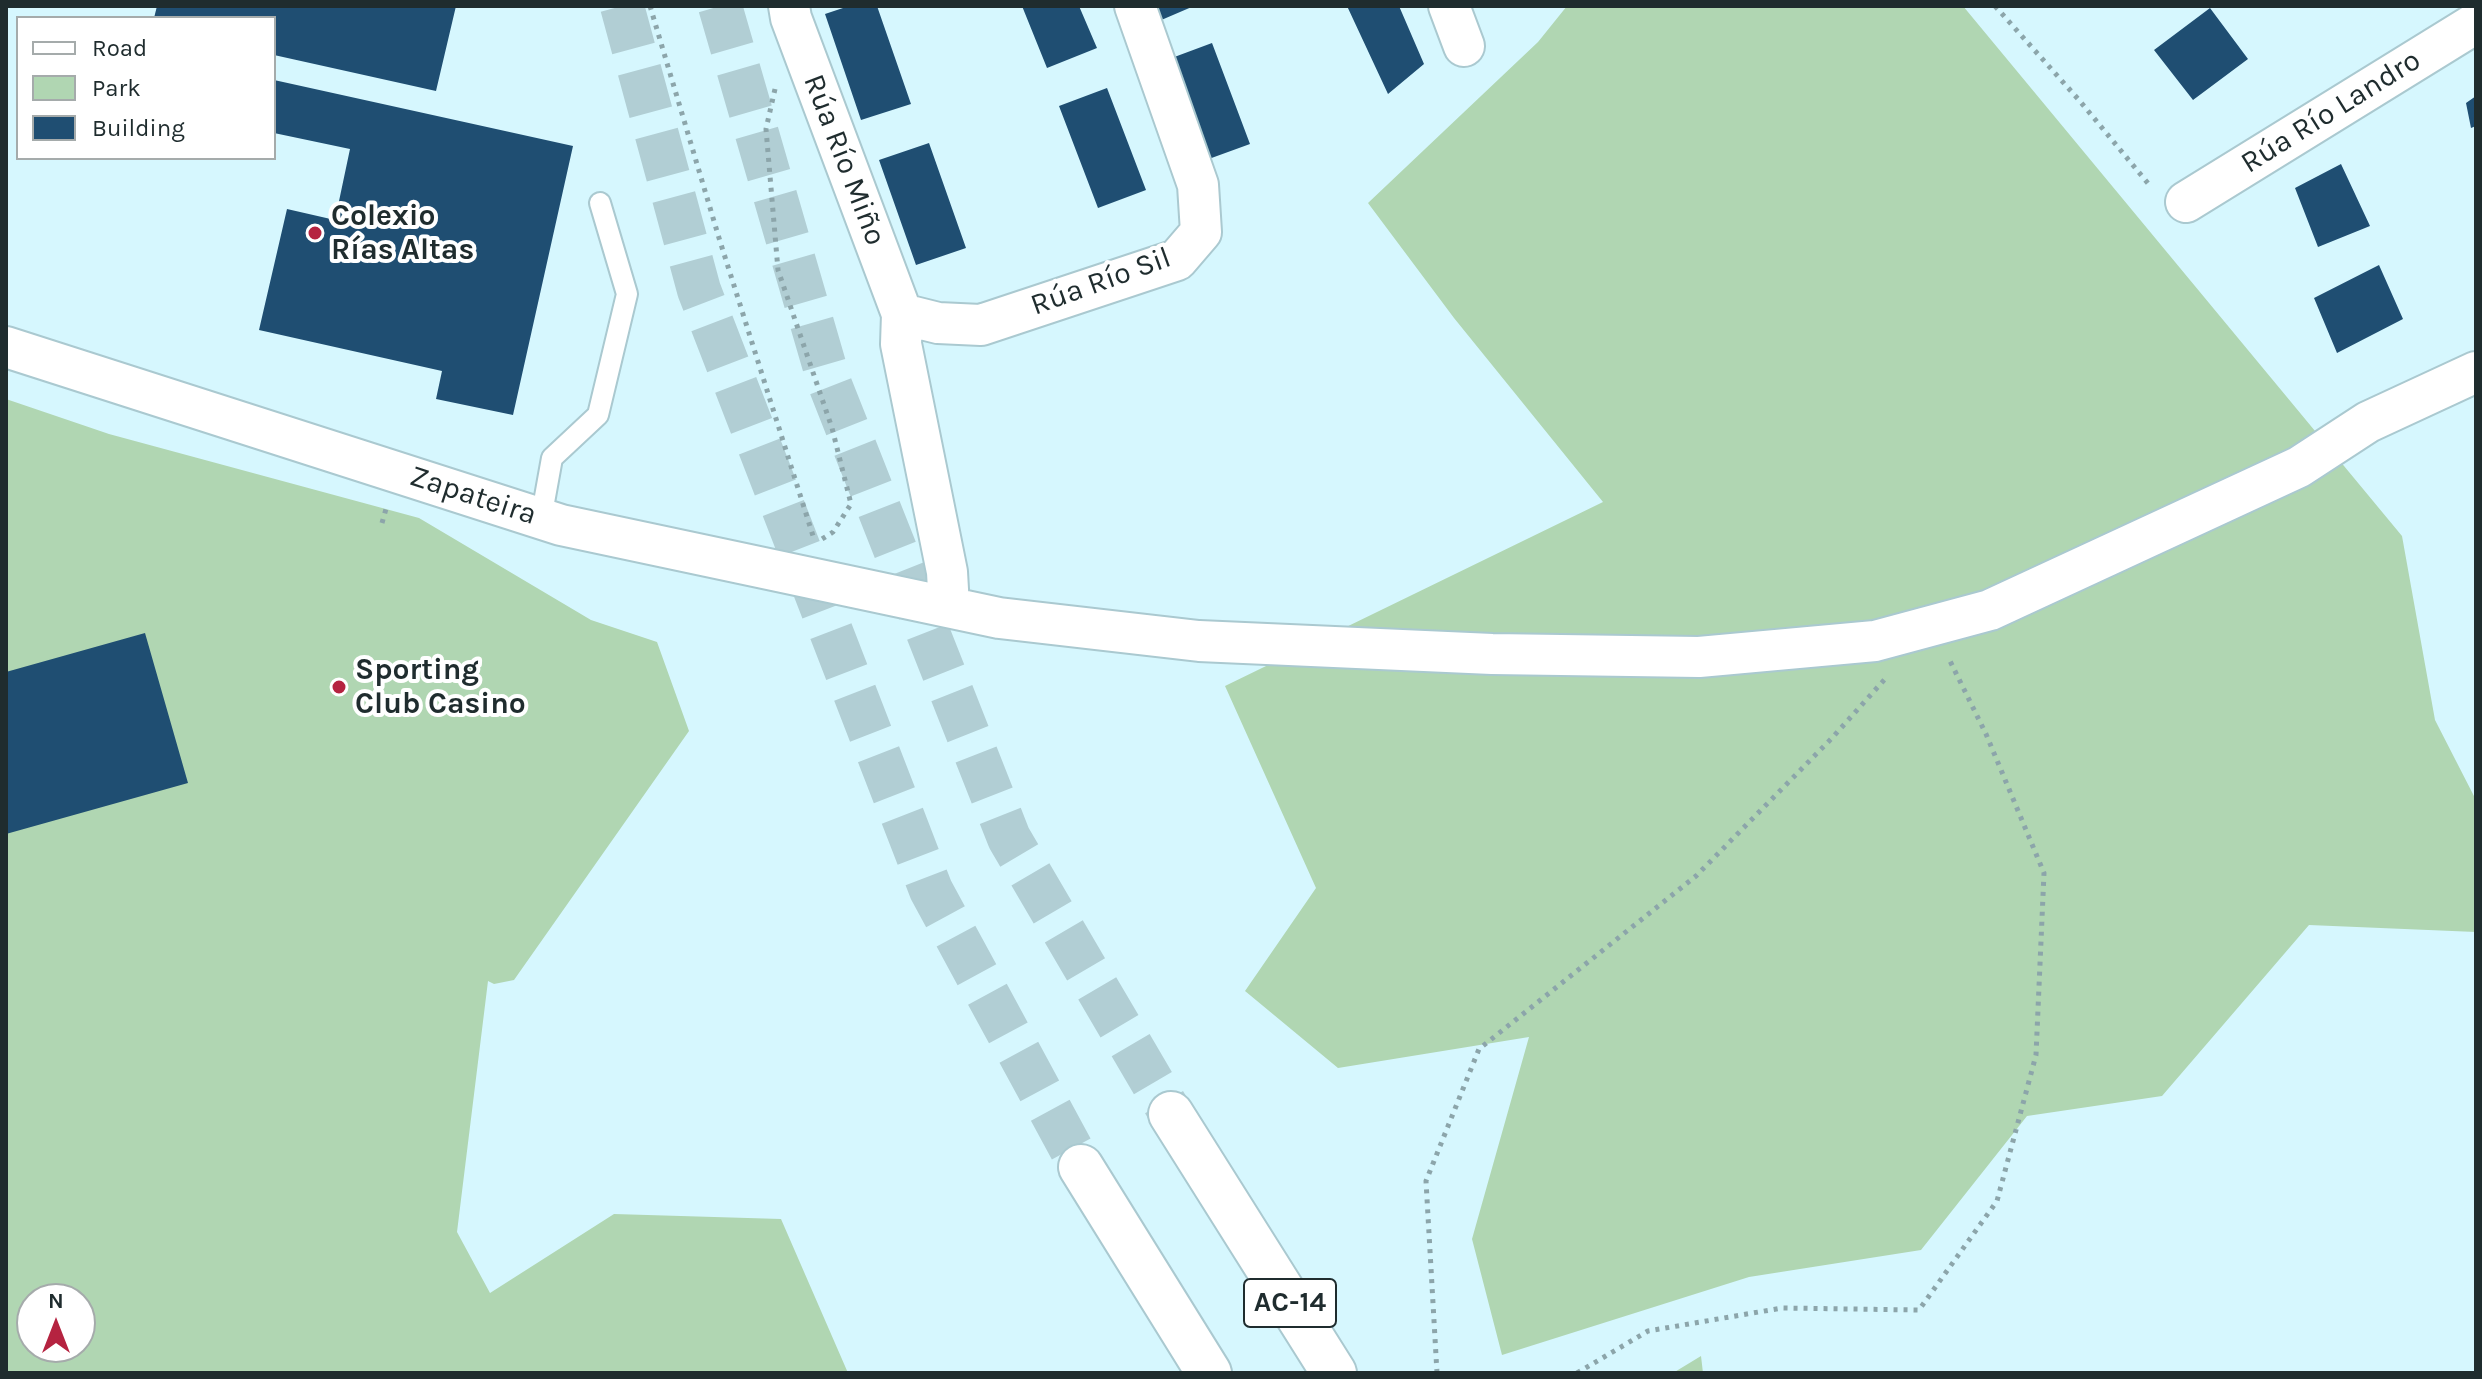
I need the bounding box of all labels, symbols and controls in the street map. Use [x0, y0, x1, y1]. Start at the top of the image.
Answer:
legend [16, 16, 276, 160]
text: Road [92, 34, 147, 62]
street label: Rúa Río Landro [2235, 43, 2427, 181]
street label: Rúa Río Miño [795, 70, 893, 250]
text: Park [92, 74, 141, 102]
text: Building [92, 114, 185, 142]
place label: Colexio Rías Altas [331, 198, 474, 268]
marker: Colexio Rías Altas [306, 224, 324, 242]
street label: Rúa Río Sil [1026, 240, 1176, 324]
street label: Zapateira [405, 459, 541, 533]
place label: Sporting Club Casino [355, 652, 526, 722]
marker: Sporting Club Casino [330, 678, 348, 696]
road number: AC-14 [1244, 1279, 1336, 1327]
north arrow [16, 1283, 96, 1363]
text: N [48, 1288, 64, 1314]

